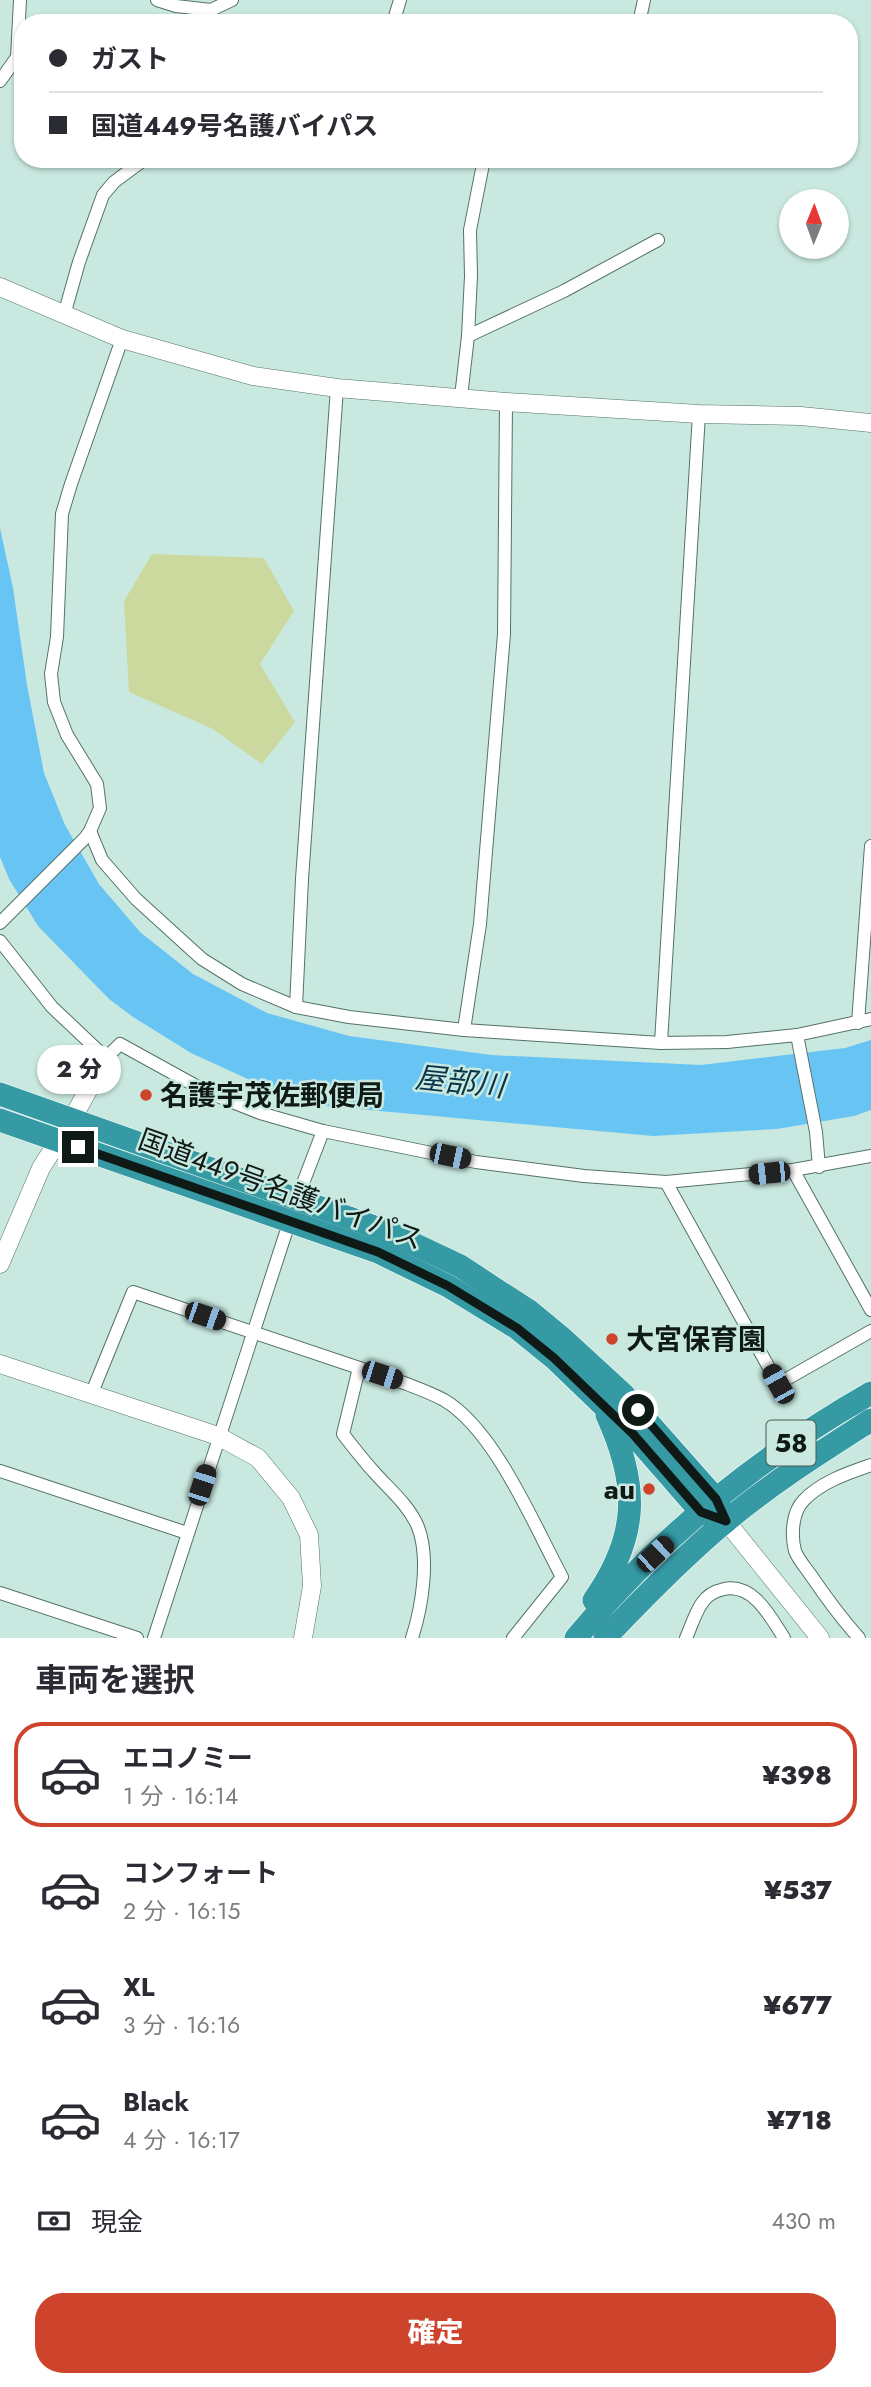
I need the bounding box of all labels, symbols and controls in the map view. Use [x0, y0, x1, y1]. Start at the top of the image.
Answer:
text: ガスト [91, 40, 169, 78]
text: 国道449号名護バイパス [91, 107, 378, 145]
north arrow [779, 189, 849, 259]
map controls [779, 189, 849, 259]
callout: 2 分 [36, 1046, 120, 1094]
text: 2 分 [56, 1052, 102, 1086]
water label: 屋部川 [413, 1055, 510, 1108]
place label: 名護宇茂佐郵便局 [160, 1075, 384, 1116]
marker: 名護宇茂佐郵便局 [138, 1087, 154, 1103]
street label: 国道449号名護バイパス [133, 1119, 429, 1260]
route end [62, 1131, 94, 1163]
car [428, 1141, 473, 1171]
car [748, 1160, 791, 1186]
car [182, 1299, 229, 1333]
place label: 大宮保育園 [626, 1319, 766, 1360]
marker: 大宮保育園 [604, 1331, 620, 1347]
car [359, 1359, 406, 1391]
car [759, 1361, 798, 1407]
route start [622, 1394, 654, 1426]
road number: 58 [766, 1420, 816, 1466]
car [186, 1462, 219, 1508]
place label: au [604, 1469, 635, 1510]
marker: au [641, 1481, 657, 1497]
car [633, 1532, 678, 1576]
text: 車両を選択 [35, 1657, 195, 1703]
text: エコノミー [123, 1739, 253, 1777]
icon: car [39, 1743, 102, 1806]
text: ¥398 [762, 1756, 832, 1794]
text: 1 分 · 16:14 [123, 1779, 238, 1813]
text: コンフォート [123, 1854, 278, 1892]
icon: car [39, 1858, 102, 1921]
text: ¥537 [764, 1871, 832, 1909]
text: 2 分 · 16:15 [123, 1894, 241, 1928]
text: XL [123, 1968, 155, 2006]
icon: car [39, 1973, 102, 2036]
text: ¥677 [763, 1986, 832, 2024]
text: 3 分 · 16:16 [123, 2008, 240, 2042]
text: Black [123, 2083, 189, 2121]
icon: car [39, 2088, 102, 2151]
text: ¥718 [767, 2101, 832, 2139]
text: 4 分 · 16:17 [123, 2123, 240, 2157]
icon: cash [35, 2202, 73, 2240]
text: 現金 [91, 2203, 143, 2241]
text: 430 m [771, 2204, 836, 2238]
button: 確定 [35, 2293, 836, 2373]

